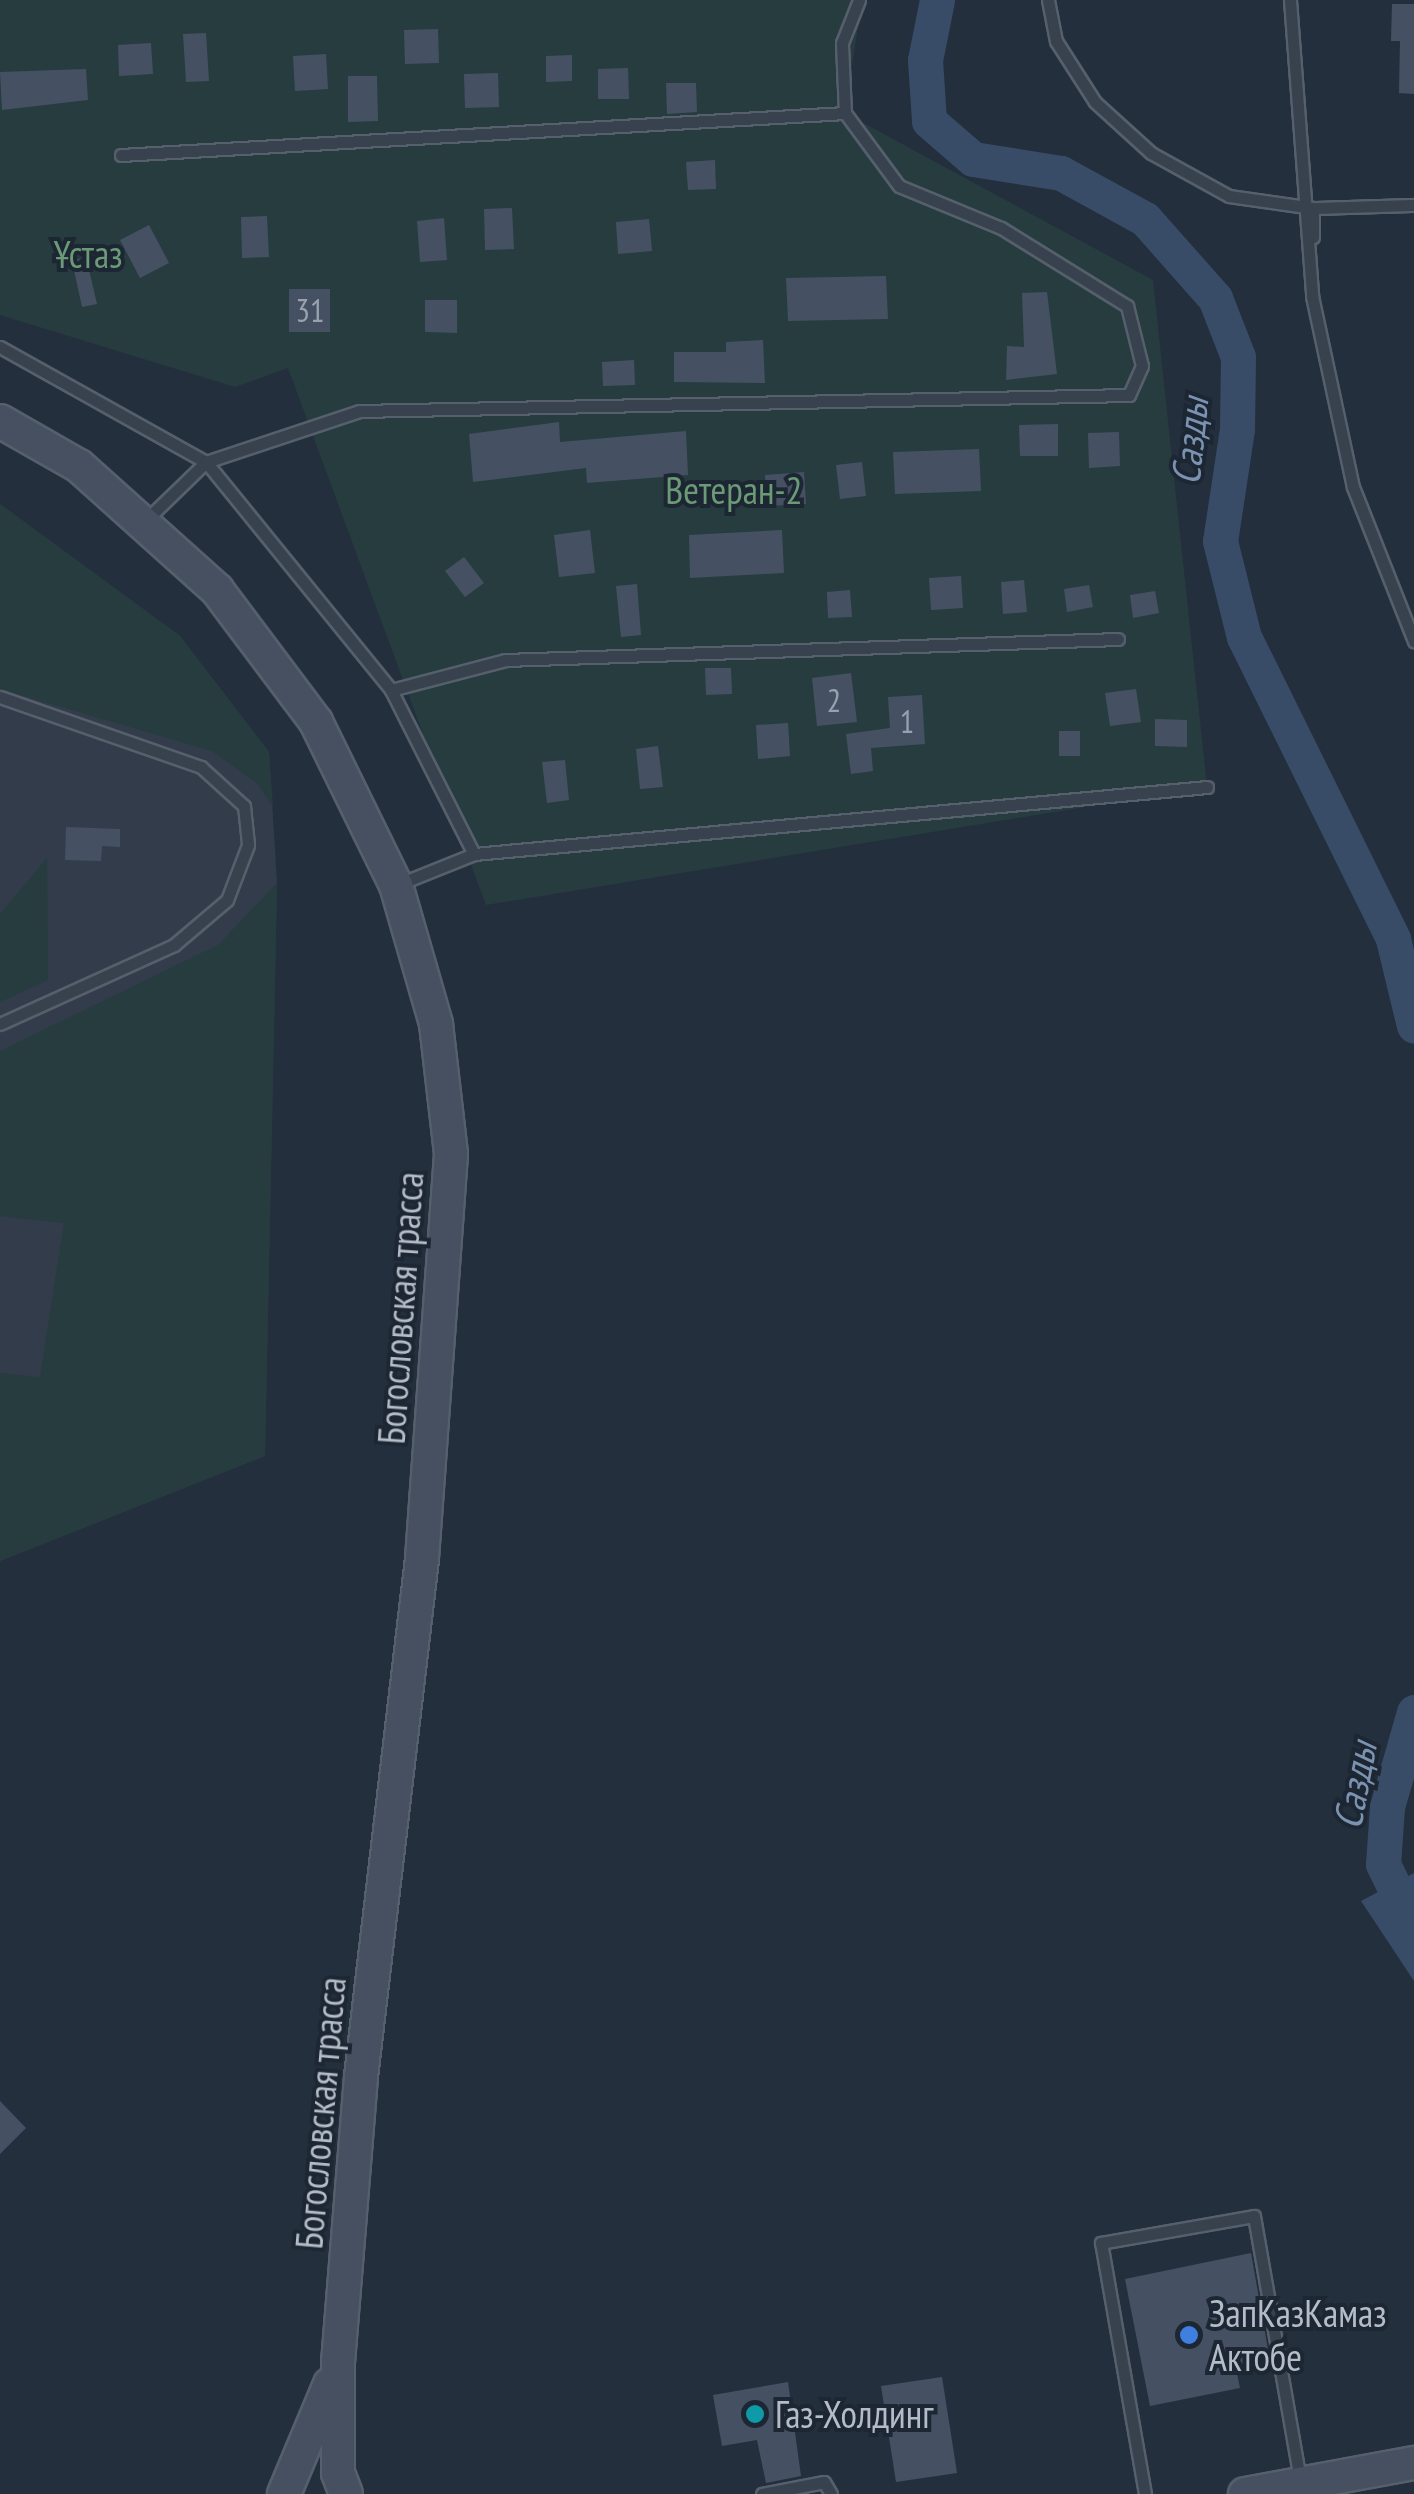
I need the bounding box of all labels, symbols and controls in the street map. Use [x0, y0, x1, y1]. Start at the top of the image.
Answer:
park label: Ұстаз [53, 231, 123, 277]
house number: 31 [296, 291, 324, 329]
water label: Сазды [1161, 395, 1217, 487]
park label: Ветеран-2 [665, 467, 803, 513]
house number: 2 [827, 681, 841, 719]
house number: 1 [900, 702, 914, 740]
street label: Богословская трасса [368, 1170, 432, 1446]
water label: Сазды [1322, 1738, 1386, 1832]
street label: Богословская трасса [285, 1975, 355, 2251]
place label: ЗапКазКамаз Актобе [1209, 2290, 1387, 2380]
marker: ЗапКазКамаз Актобе [1178, 2324, 1200, 2346]
place label: Газ-Холдинг [775, 2391, 934, 2437]
marker: Газ-Холдинг [744, 2403, 766, 2425]

